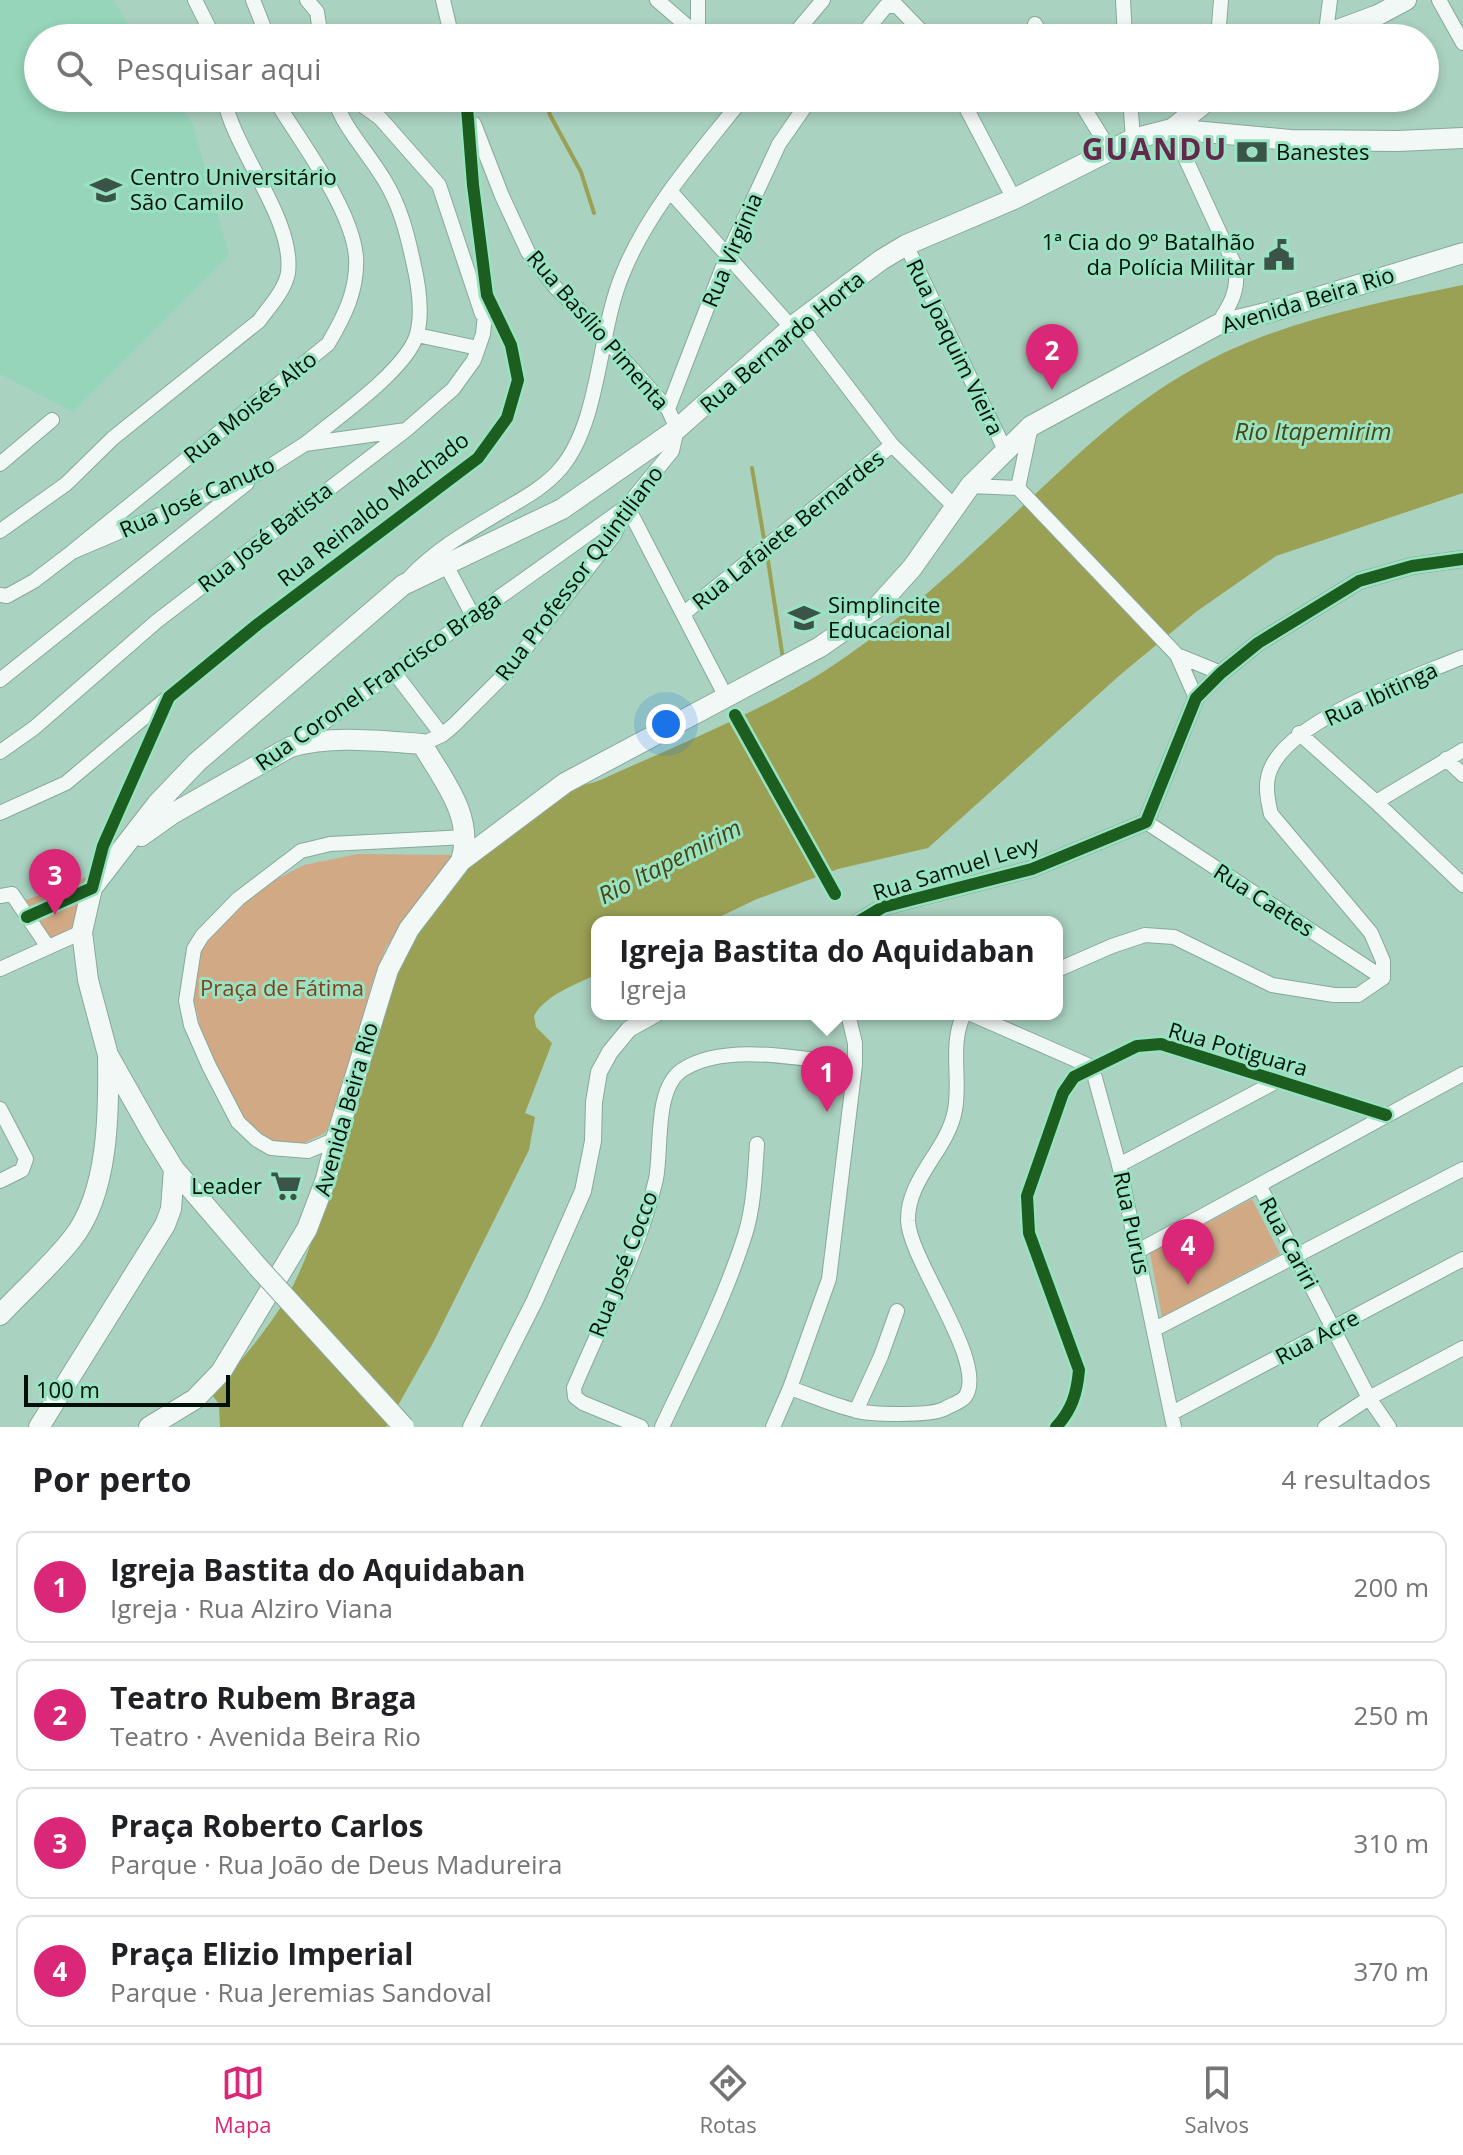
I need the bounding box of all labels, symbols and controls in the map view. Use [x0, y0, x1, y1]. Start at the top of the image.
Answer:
search box [24, 24, 1439, 112]
icon: search [52, 46, 96, 90]
text: Pesquisar aqui [116, 48, 322, 89]
district label: GUANDU [1082, 128, 1228, 169]
bank icon: Banestes [1235, 135, 1269, 169]
place label: Banestes [1276, 136, 1369, 166]
place label: Centro Universitário São Camilo [130, 161, 337, 216]
school or university icon: Centro Universitário São Camilo [89, 173, 123, 207]
street label: Rua Virginia [694, 188, 769, 311]
place label: 1ª Cia do 9º Batalhão da Polícia Militar [1042, 226, 1255, 281]
public building icon: 1ª Cia do 9º Batalhão da Polícia Militar [1262, 238, 1296, 272]
street label: Rua Basílio Pimenta [521, 243, 677, 416]
street label: Rua Joaquim Vieira [900, 253, 1012, 440]
street label: Avenida Beira Rio [1218, 259, 1398, 340]
street label: Rua Bernardo Horta [693, 263, 870, 419]
pin: 2 [1026, 324, 1078, 390]
street label: Rua Moisés Alto [177, 343, 322, 469]
water label: Rio Itapemirim [1235, 414, 1391, 447]
street label: Rua Reinaldo Machado [271, 424, 474, 592]
street label: Rua Lafaiete Bernardes [685, 442, 890, 616]
street label: Rua José Canuto [114, 448, 279, 544]
street label: Rua Professor Quintiliano [487, 459, 669, 686]
street label: Rua José Batista [191, 474, 338, 598]
street label: Rua Coronel Francisco Braga [249, 584, 506, 777]
place label: Simplincite Educacional [828, 589, 951, 644]
school or university icon: Simplincite Educacional [787, 601, 821, 635]
street label: Rua Ibitinga [1319, 654, 1442, 732]
your location [646, 704, 686, 744]
water label: Rio Itapemirim [592, 810, 747, 911]
street label: Rua Samuel Levy [869, 827, 1044, 907]
pin: 3 [29, 849, 81, 915]
street label: Rua Caetes [1209, 856, 1321, 943]
popup [591, 916, 1063, 1020]
text: Igreja Bastita do Aquidaban [619, 930, 1035, 971]
text: Igreja [619, 971, 687, 1007]
park label: Praça de Fátima [200, 972, 364, 1002]
street label: Rua Potiguara [1165, 1014, 1312, 1082]
street label: Avenida Beira Rio [306, 1018, 384, 1199]
pin: 1 [801, 1046, 853, 1112]
street label: Rua Purus [1107, 1168, 1159, 1277]
supermarket icon: Leader [269, 1169, 303, 1203]
place label: Leader [191, 1170, 262, 1200]
street label: Rua José Cocco [580, 1186, 664, 1341]
street label: Rua Cariri [1253, 1191, 1327, 1294]
pin: 4 [1162, 1219, 1214, 1285]
street label: Rua Acre [1269, 1302, 1364, 1371]
scale bar [24, 1371, 230, 1407]
text: 100 m [36, 1374, 100, 1404]
text: Por perto [32, 1456, 192, 1502]
text: 4 resultados [1282, 1461, 1431, 1497]
text: Igreja Bastita do Aquidaban [110, 1549, 525, 1590]
text: 1 [53, 1569, 67, 1605]
text: 200 m [1354, 1569, 1429, 1605]
text: Igreja · Rua Alziro Viana [110, 1590, 393, 1626]
text: Teatro Rubem Braga [110, 1677, 417, 1718]
text: 2 [53, 1697, 67, 1733]
text: 250 m [1354, 1697, 1429, 1733]
text: Teatro · Avenida Beira Rio [110, 1718, 421, 1754]
text: Praça Roberto Carlos [110, 1805, 424, 1846]
text: 3 [53, 1825, 67, 1861]
text: 310 m [1354, 1825, 1429, 1861]
text: Parque · Rua João de Deus Madureira [110, 1846, 563, 1882]
text: Praça Elizio Imperial [110, 1933, 413, 1974]
text: 4 [53, 1953, 67, 1989]
text: 370 m [1354, 1953, 1429, 1989]
text: Parque · Rua Jeremias Sandoval [110, 1974, 492, 2010]
tab: Mapa [214, 2061, 272, 2139]
tab: Rotas [699, 2061, 757, 2139]
tab: Salvos [1185, 2061, 1249, 2139]

